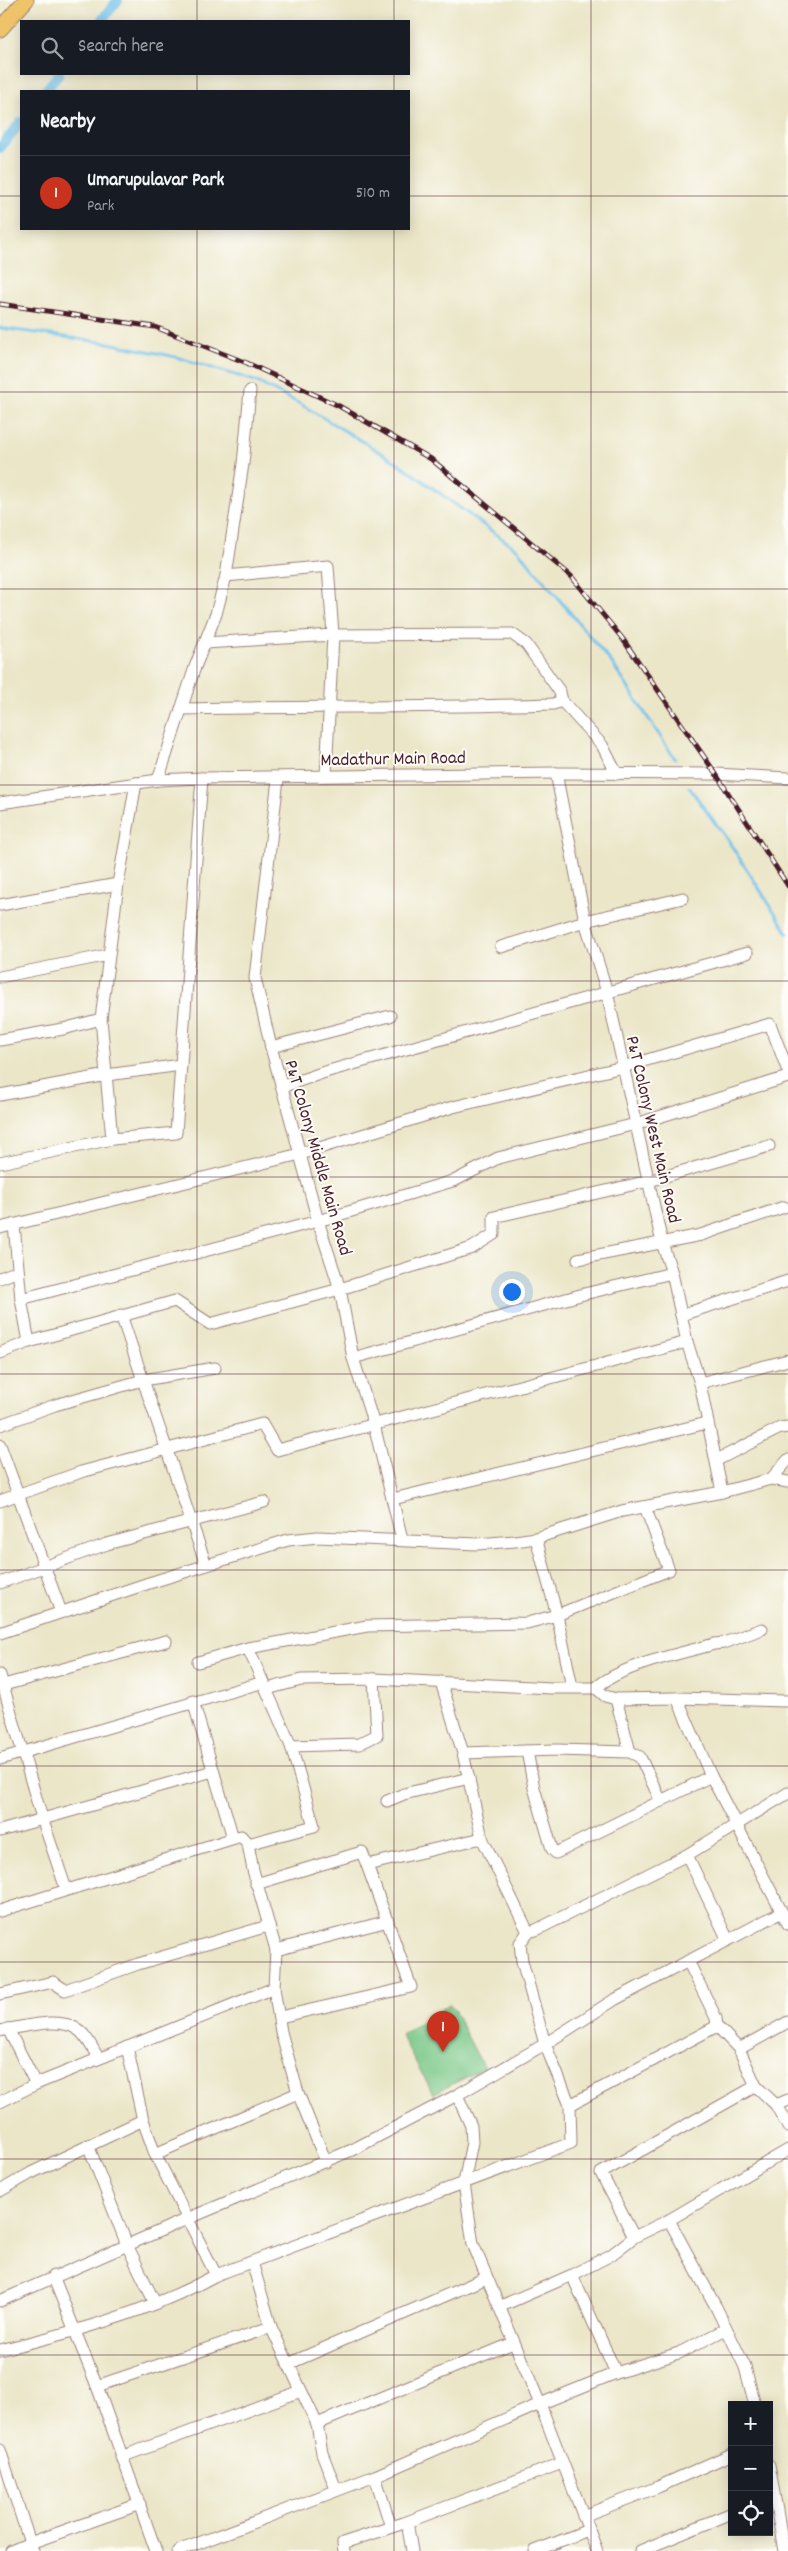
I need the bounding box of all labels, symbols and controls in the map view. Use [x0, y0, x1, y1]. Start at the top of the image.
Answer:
search box [20, 20, 410, 75]
icon: search [38, 34, 66, 62]
text: Search here [78, 34, 164, 61]
text: Nearby [40, 108, 95, 138]
text: Umarupulavar Park [87, 168, 224, 195]
text: 1 [54, 182, 58, 205]
text: 510 m [356, 182, 390, 205]
text: Park [87, 195, 114, 218]
street label: Madathur Main Road [320, 746, 466, 775]
street label: P&T Colony West Main Road [617, 1034, 686, 1226]
street label: P&T Colony Middle Main Road [276, 1057, 358, 1259]
your location [499, 1279, 525, 1305]
pin: 1 [427, 2011, 459, 2052]
map controls [728, 2401, 773, 2536]
button: + [728, 2401, 773, 2446]
button: − [728, 2446, 773, 2491]
button: locate [728, 2491, 773, 2536]

